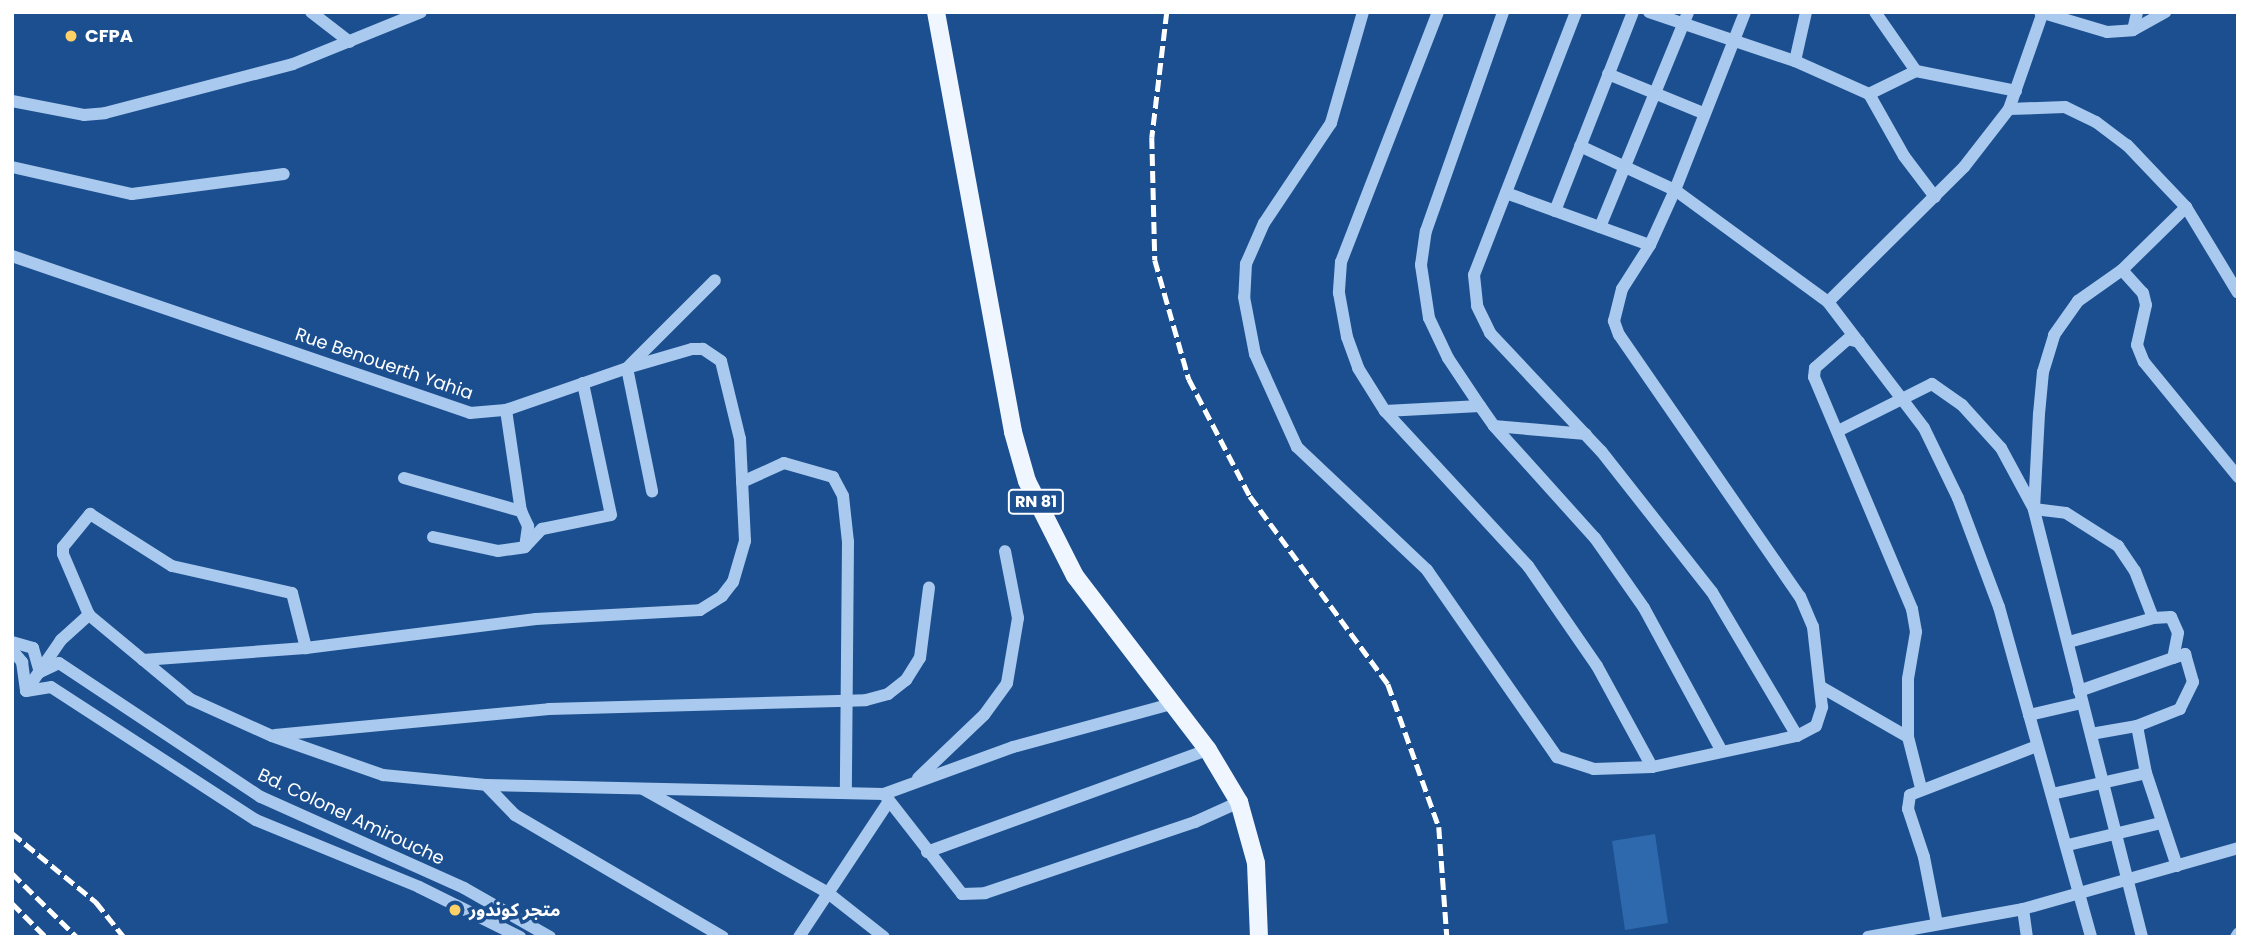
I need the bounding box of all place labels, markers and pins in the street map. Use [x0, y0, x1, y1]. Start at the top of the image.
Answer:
place label: CFPA [85, 25, 133, 47]
marker: CFPA [63, 28, 79, 44]
place label: متجر كوندور [469, 899, 560, 921]
marker: متجر كوندور [447, 902, 463, 918]

